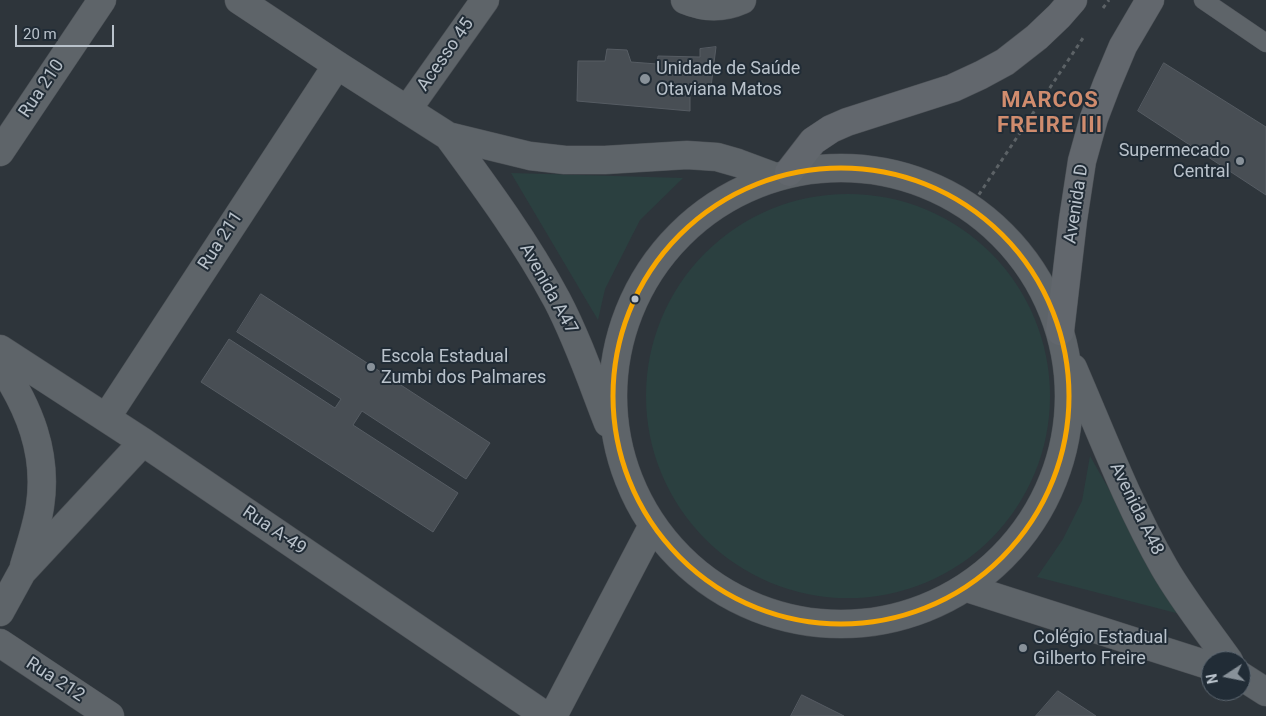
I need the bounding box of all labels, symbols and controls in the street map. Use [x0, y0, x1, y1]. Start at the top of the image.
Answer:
street label: Acesso 45 [413, 14, 479, 96]
scale bar [18, 15, 116, 47]
text: 20 m [23, 25, 57, 43]
street label: Rua 210 [15, 56, 69, 122]
place label: Unidade de Saúde Otaviana Matos [656, 58, 800, 100]
marker: Unidade de Saúde Otaviana Matos [638, 72, 652, 86]
district label: MARCOS FREIRE III [996, 88, 1104, 140]
place label: Supermecado Central [1119, 140, 1230, 182]
marker: Supermecado Central [1234, 155, 1246, 167]
street label: Avenida D [1060, 163, 1094, 245]
street label: Rua 211 [194, 208, 248, 274]
street label: Avenida A47 [514, 240, 582, 338]
unlabelled marker [630, 294, 640, 304]
place label: Escola Estadual Zumbi dos Palmares [381, 346, 546, 388]
marker: Escola Estadual Zumbi dos Palmares [365, 361, 377, 373]
street label: Avenida A48 [1104, 459, 1168, 559]
street label: Rua A-49 [238, 502, 310, 560]
place label: Colégio Estadual Gilberto Freire [1033, 627, 1168, 670]
marker: Colégio Estadual Gilberto Freire [1017, 642, 1029, 654]
north arrow [1201, 651, 1251, 701]
street label: Rua 212 [22, 653, 88, 707]
text: N [1203, 672, 1221, 685]

